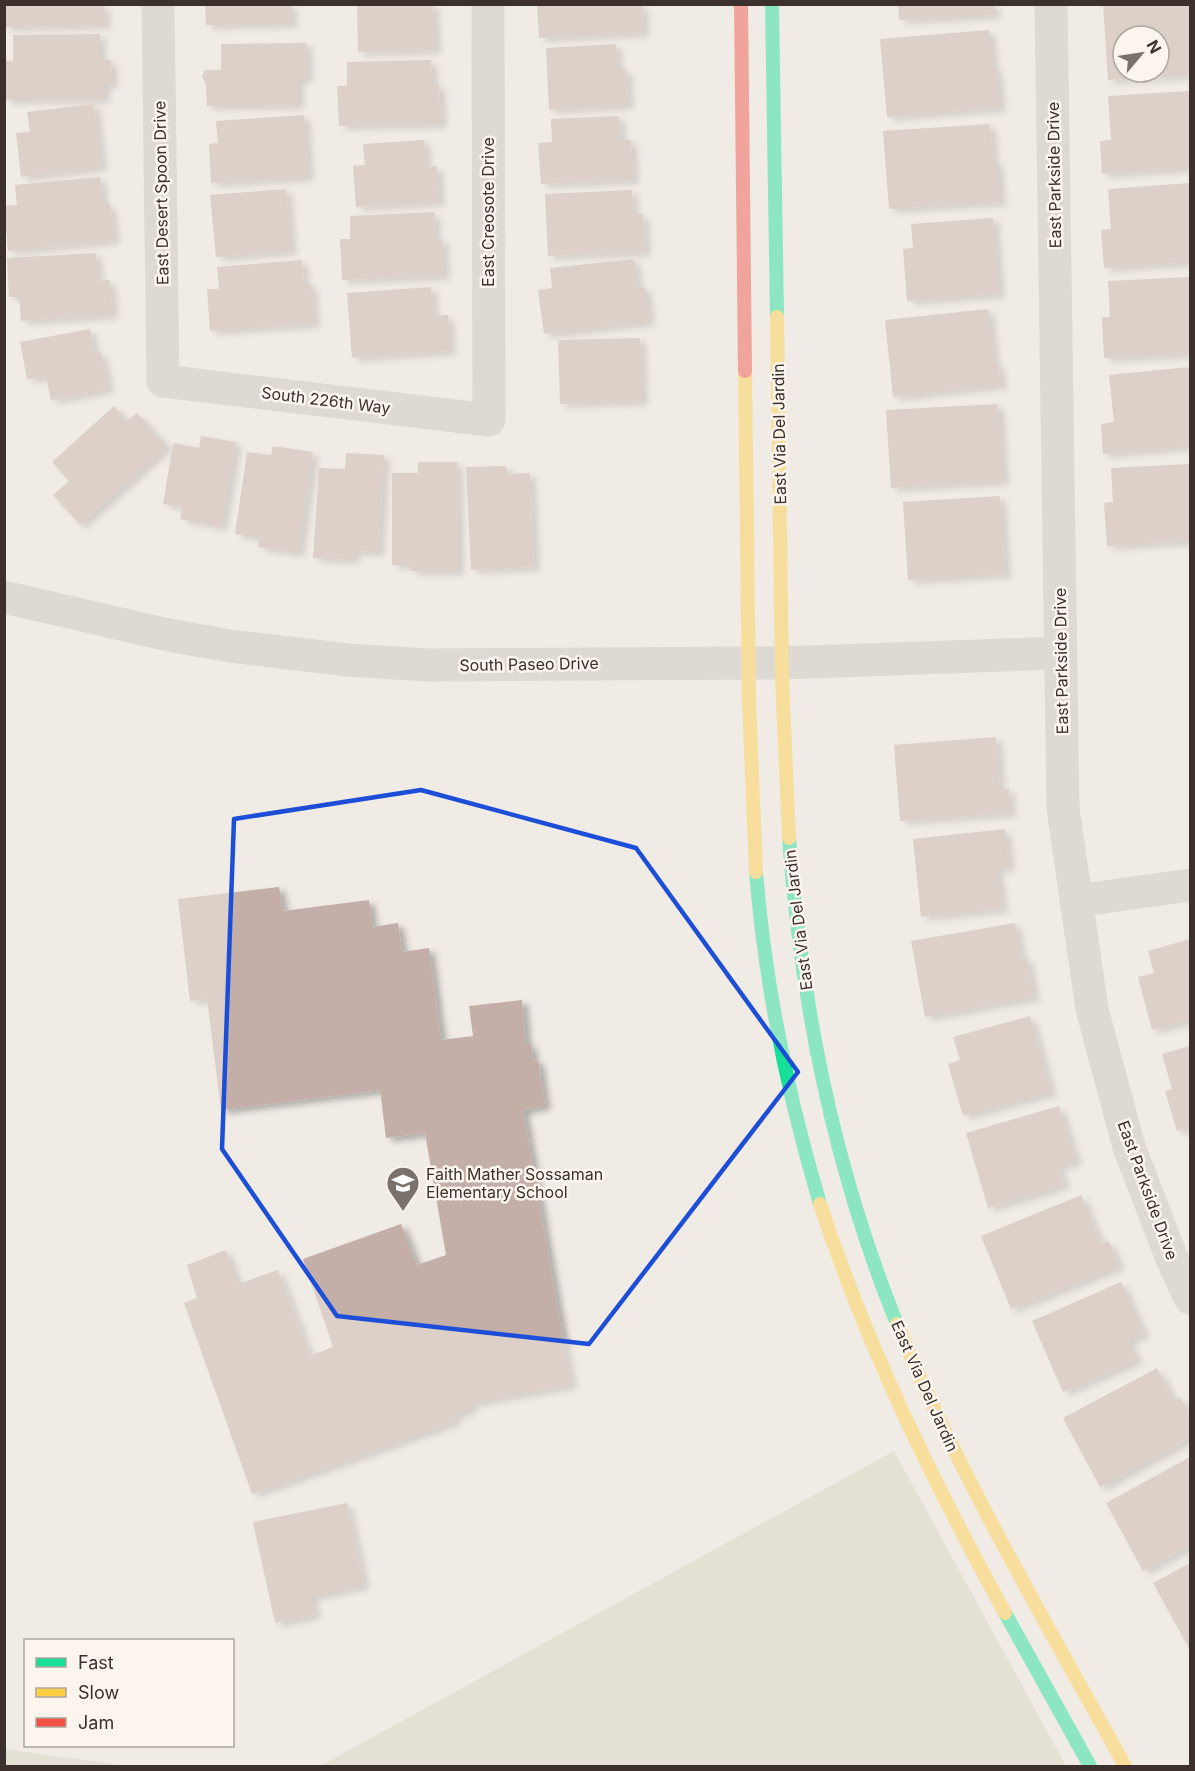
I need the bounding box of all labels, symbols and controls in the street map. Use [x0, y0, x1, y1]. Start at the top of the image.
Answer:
north arrow [1111, 24, 1171, 84]
text: N [1142, 37, 1166, 57]
street label: East Desert Spoon Drive [149, 101, 173, 285]
street label: East Parkside Drive [1043, 101, 1065, 249]
street label: East Creosote Drive [478, 137, 498, 287]
street label: East Via Del Jardin [768, 363, 790, 505]
street label: South 226th Way [260, 382, 392, 418]
street label: East Parkside Drive [1050, 587, 1072, 735]
street label: South Paseo Drive [459, 653, 599, 675]
street label: East Via Del Jardin [779, 849, 817, 991]
street label: East Parkside Drive [1114, 1118, 1182, 1262]
place label: Faith Mather Sossaman Elementary School [426, 1164, 603, 1202]
school or university icon: Faith Mather Sossaman Elementary School [385, 1165, 421, 1212]
street label: East Via Del Jardin [887, 1317, 963, 1455]
legend [24, 1639, 234, 1747]
text: Fast [78, 1652, 114, 1673]
text: Slow [78, 1682, 119, 1703]
text: Jam [78, 1712, 114, 1733]

